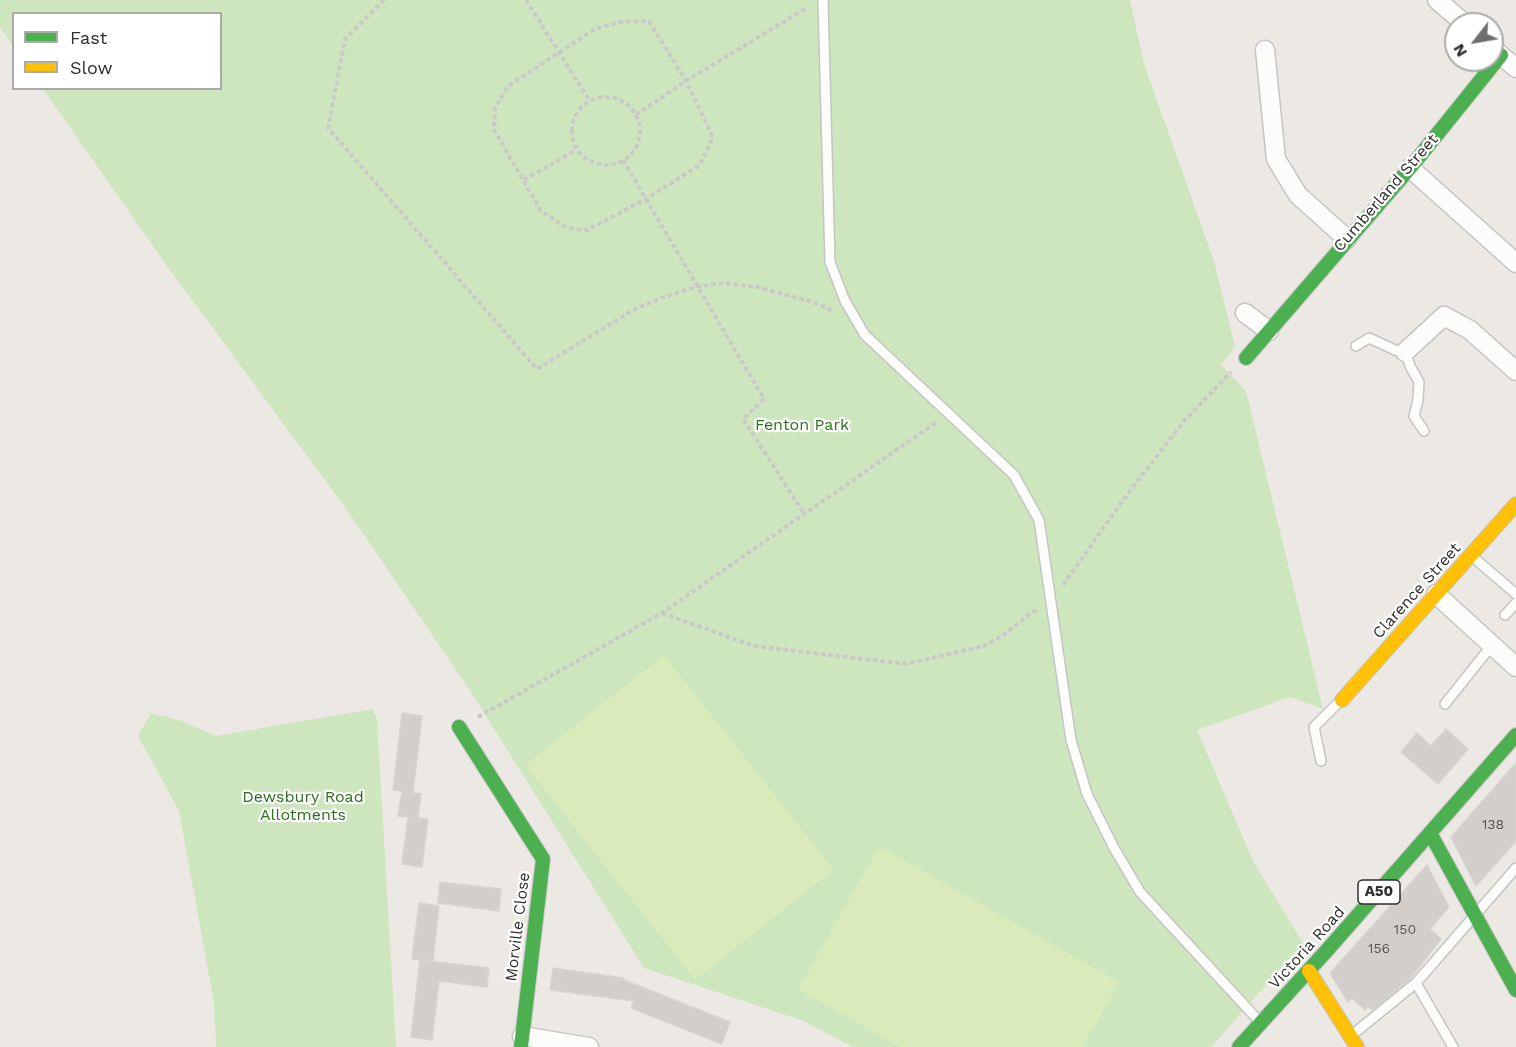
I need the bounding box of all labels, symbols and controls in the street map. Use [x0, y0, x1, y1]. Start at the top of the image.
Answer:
legend [12, 12, 222, 90]
north arrow [1444, 12, 1504, 72]
text: Fast [70, 27, 107, 48]
text: N [1449, 41, 1471, 60]
text: Slow [70, 57, 113, 78]
street label: Cumberland Street [1330, 130, 1442, 256]
park label: Fenton Park [755, 415, 849, 435]
street label: Clarence Street [1369, 539, 1465, 643]
park label: Dewsbury Road Allotments [242, 787, 364, 825]
house number: 138 [1482, 817, 1504, 833]
street label: Morville Close [502, 871, 534, 983]
road number: A50 [1358, 880, 1400, 904]
street label: Victoria Road [1265, 903, 1349, 993]
house number: 150 [1394, 922, 1416, 938]
house number: 156 [1368, 941, 1390, 957]

